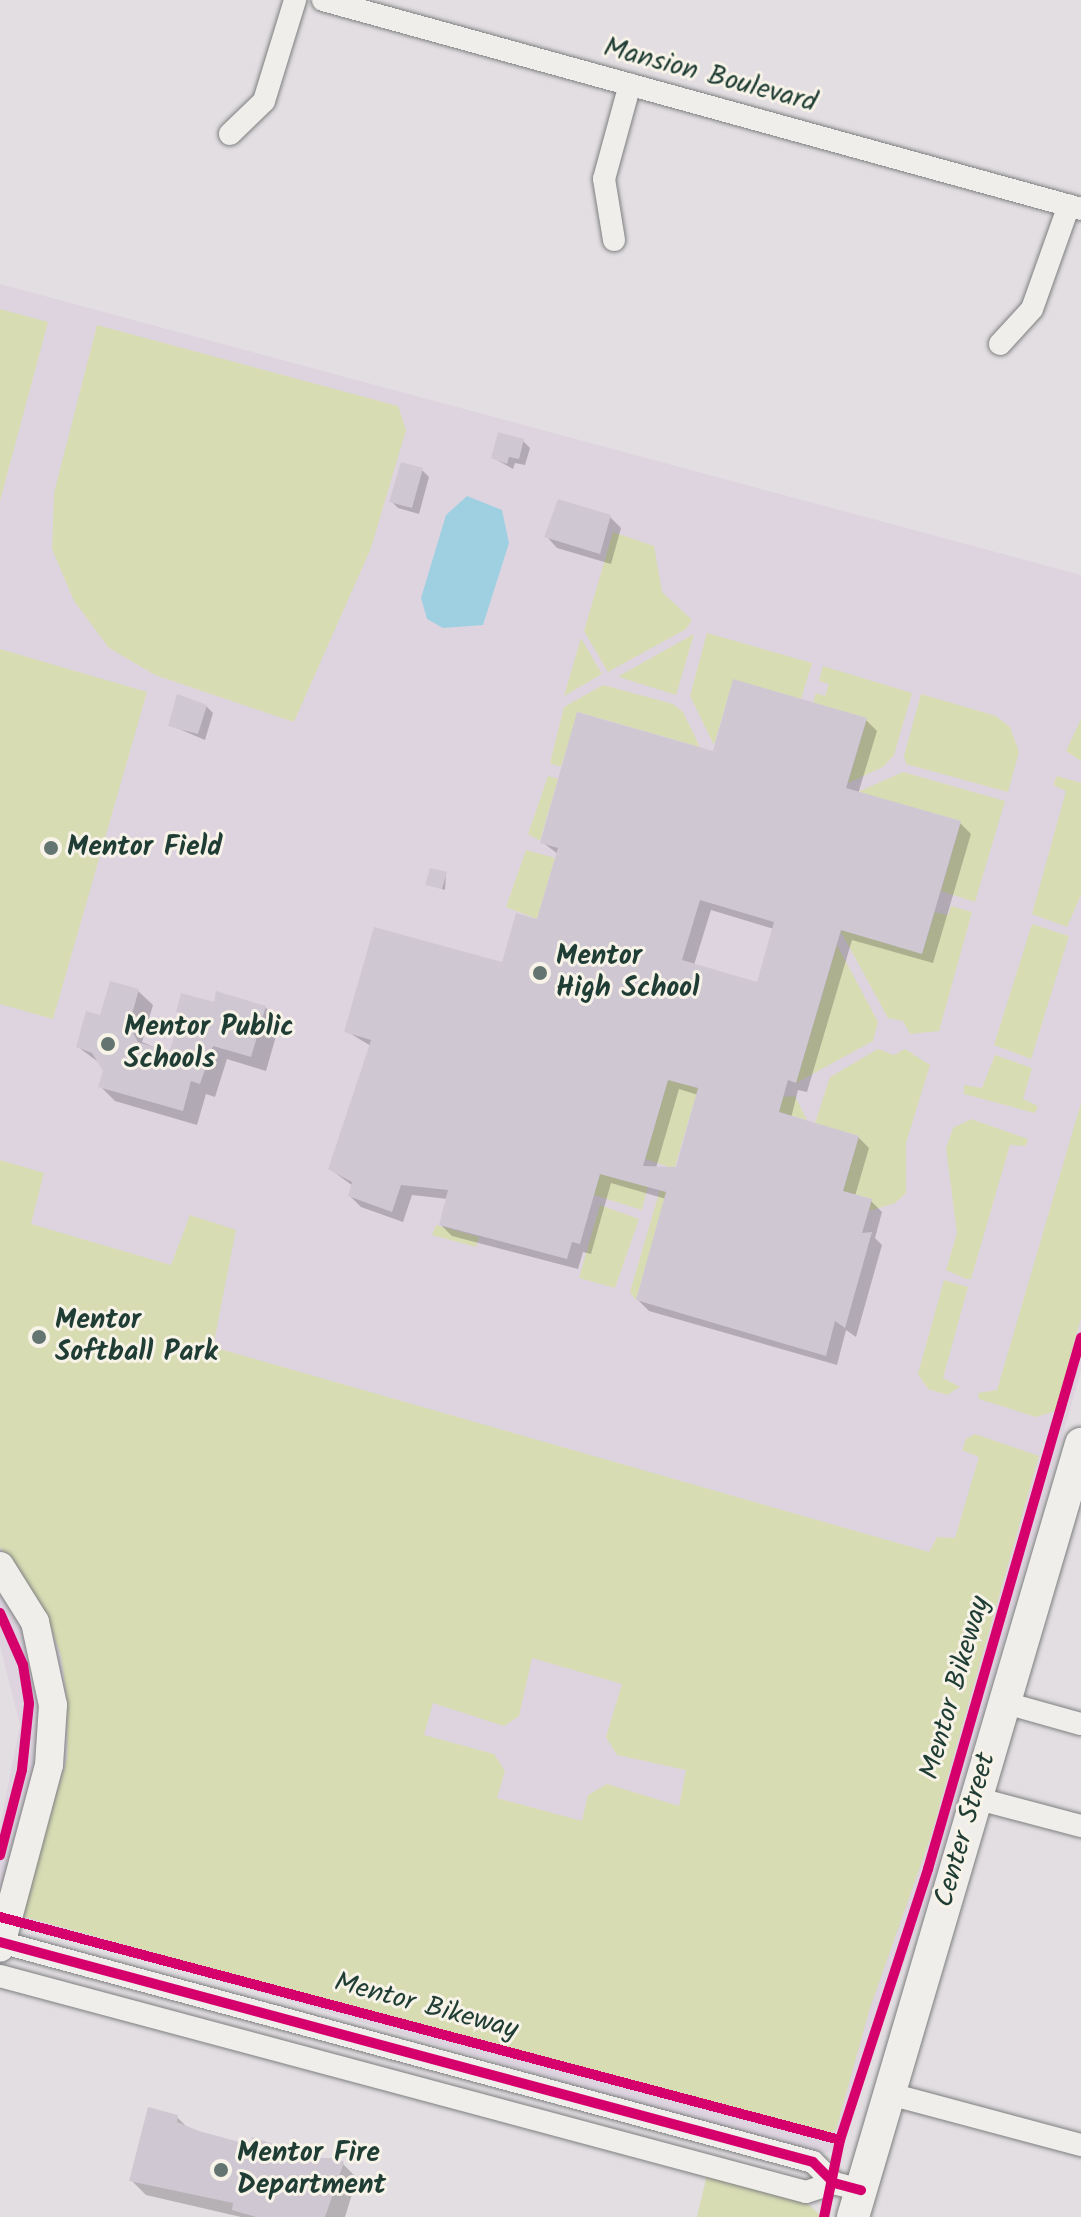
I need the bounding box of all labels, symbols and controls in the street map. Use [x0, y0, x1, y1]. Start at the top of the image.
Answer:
street label: Mansion Boulevard [600, 31, 820, 121]
place label: Mentor Field [67, 831, 222, 865]
marker: Mentor Field [42, 839, 60, 857]
place label: Mentor High School [556, 940, 699, 1006]
marker: Mentor High School [531, 964, 549, 982]
place label: Mentor Public Schools [124, 1011, 294, 1077]
marker: Mentor Public Schools [99, 1035, 117, 1053]
place label: Mentor Softball Park [55, 1304, 217, 1370]
marker: Mentor Softball Park [30, 1328, 48, 1346]
street label: Mentor Bikeway [914, 1593, 998, 1783]
street label: Center Street [928, 1749, 1004, 1911]
street label: Mentor Bikeway [330, 1966, 522, 2048]
place label: Mentor Fire Department [237, 2137, 386, 2203]
marker: Mentor Fire Department [212, 2161, 230, 2179]

